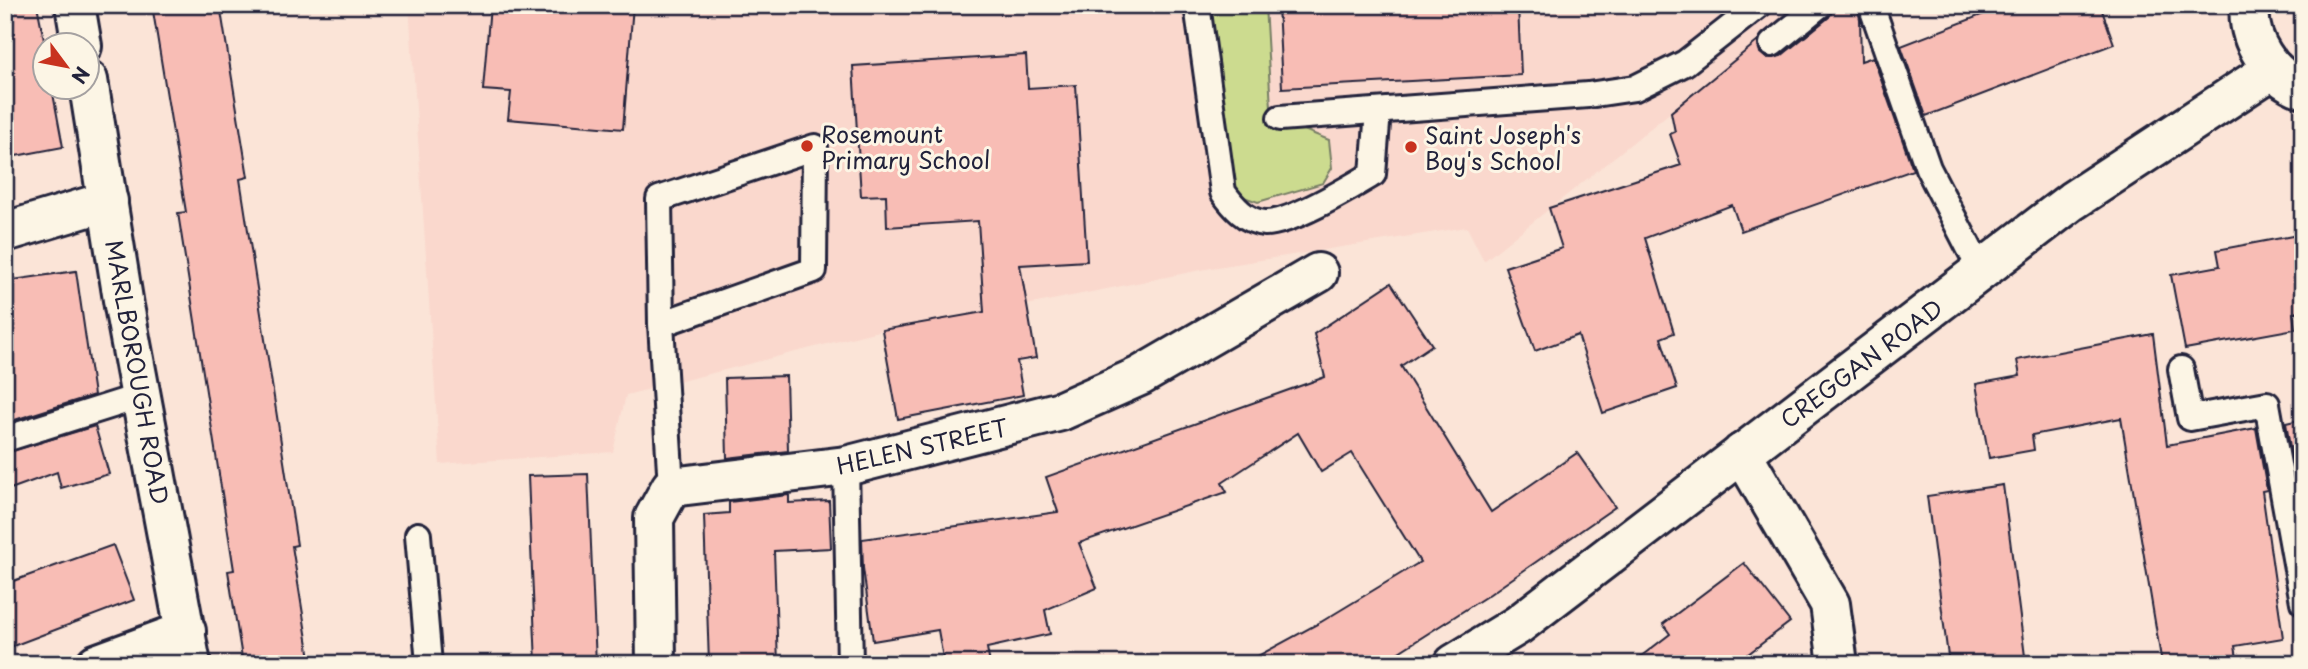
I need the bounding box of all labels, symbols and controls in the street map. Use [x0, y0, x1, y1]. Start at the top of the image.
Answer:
north arrow [32, 32, 102, 102]
text: N [65, 62, 97, 89]
place label: Rosemount Primary School [821, 116, 990, 177]
place label: Saint Joseph's Boy's School [1425, 117, 1581, 178]
marker: Rosemount Primary School [799, 138, 815, 154]
marker: Saint Joseph's Boy's School [1403, 139, 1419, 155]
street label: MARLBOROUGH ROAD [97, 237, 179, 507]
street label: CREGGAN ROAD [1772, 290, 1950, 436]
street label: HELEN STREET [833, 409, 1012, 483]

